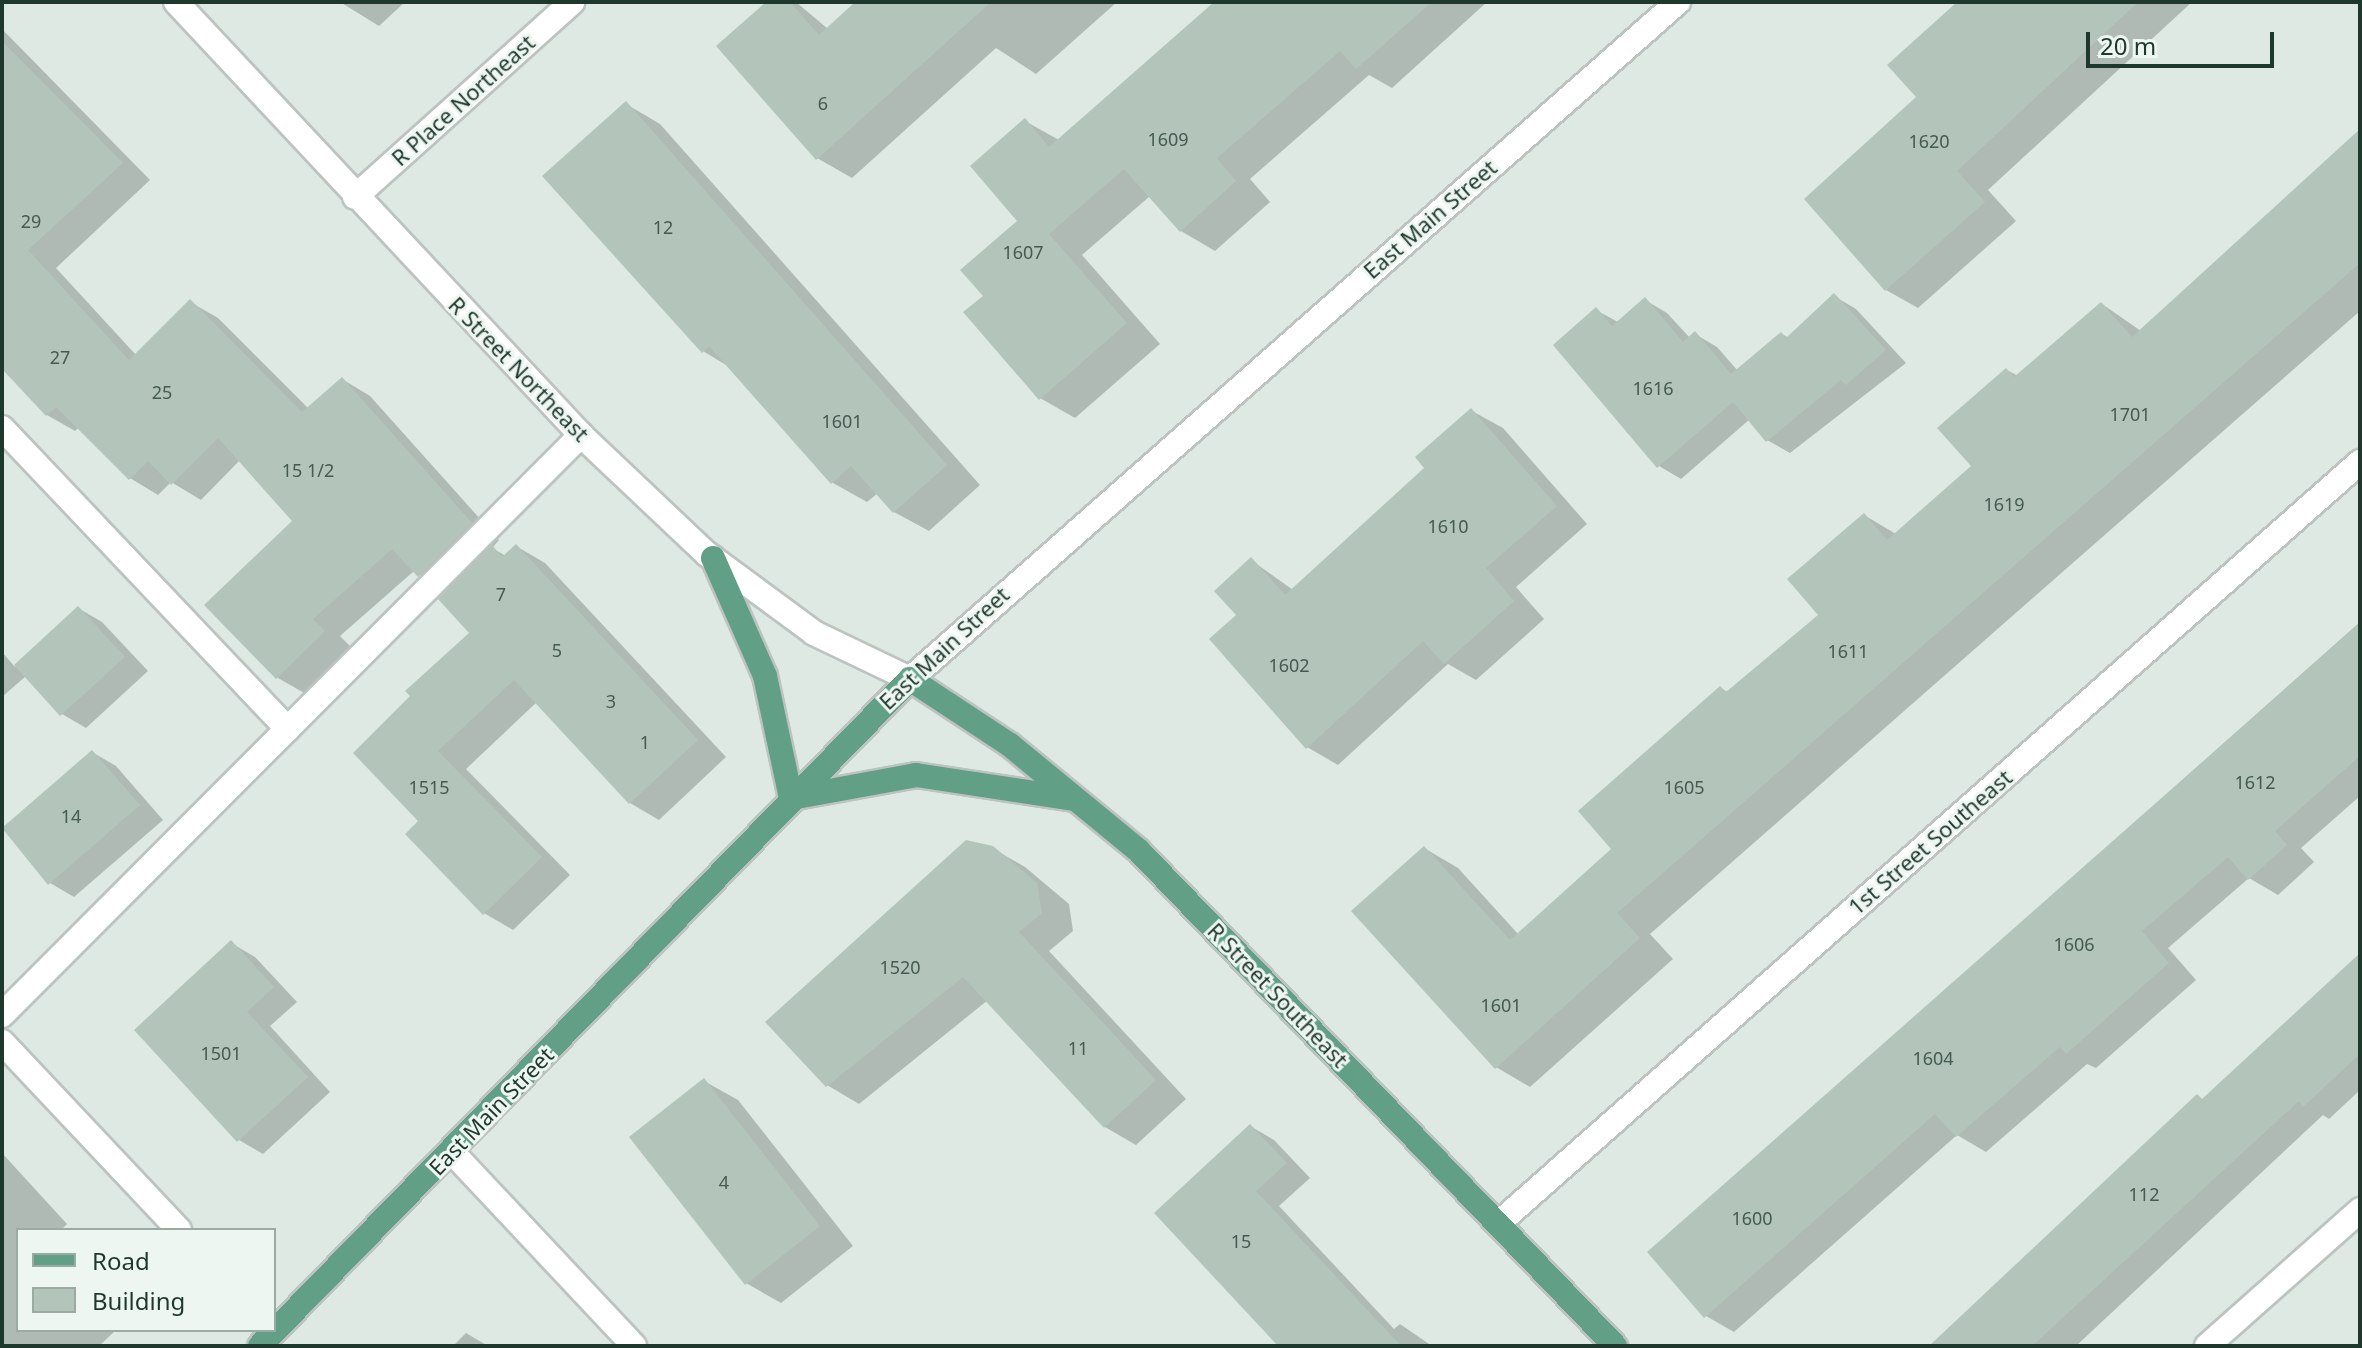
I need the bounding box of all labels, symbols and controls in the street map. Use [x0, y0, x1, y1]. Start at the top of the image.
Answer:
scale bar [2090, 16, 2278, 66]
street label: R Place Northeast [386, 29, 540, 171]
text: 20 m [2100, 29, 2156, 62]
house number: 6 [818, 92, 828, 114]
house number: 1609 [1147, 128, 1189, 150]
house number: 1620 [1908, 130, 1950, 152]
street label: East Main Street [1358, 154, 1502, 284]
house number: 29 [21, 210, 41, 232]
house number: 12 [653, 216, 673, 238]
house number: 1607 [1002, 241, 1044, 263]
street label: R Street Northeast [443, 291, 595, 447]
house number: 27 [50, 346, 70, 368]
house number: 1616 [1632, 377, 1674, 399]
house number: 25 [152, 381, 172, 403]
house number: 1701 [2109, 403, 2151, 425]
house number: 1601 [821, 410, 863, 432]
house number: 15 1/2 [282, 459, 334, 481]
house number: 1619 [1983, 493, 2025, 515]
house number: 1610 [1427, 515, 1469, 537]
street label: East Main Street [874, 581, 1014, 715]
house number: 7 [496, 583, 506, 605]
house number: 5 [552, 639, 562, 661]
house number: 1611 [1827, 640, 1869, 662]
house number: 1602 [1268, 654, 1310, 676]
house number: 3 [606, 690, 616, 712]
house number: 1 [640, 731, 650, 753]
street label: 1st Street Southeast [1843, 764, 2017, 920]
house number: 1612 [2234, 771, 2276, 793]
house number: 1515 [408, 776, 450, 798]
house number: 1605 [1663, 776, 1705, 798]
house number: 14 [61, 805, 81, 827]
street label: R Street Southeast [1202, 917, 1354, 1073]
house number: 1606 [2053, 933, 2095, 955]
house number: 1520 [879, 956, 921, 978]
house number: 1601 [1480, 994, 1522, 1016]
house number: 11 [1068, 1037, 1088, 1059]
house number: 1501 [200, 1042, 242, 1064]
street label: East Main Street [423, 1042, 559, 1180]
house number: 1604 [1912, 1047, 1954, 1069]
house number: 4 [719, 1171, 729, 1193]
house number: 112 [2129, 1183, 2159, 1205]
house number: 1600 [1731, 1207, 1773, 1229]
legend [16, 1228, 276, 1332]
house number: 15 [1231, 1230, 1251, 1252]
text: Road [92, 1244, 150, 1277]
text: Building [92, 1284, 185, 1317]

